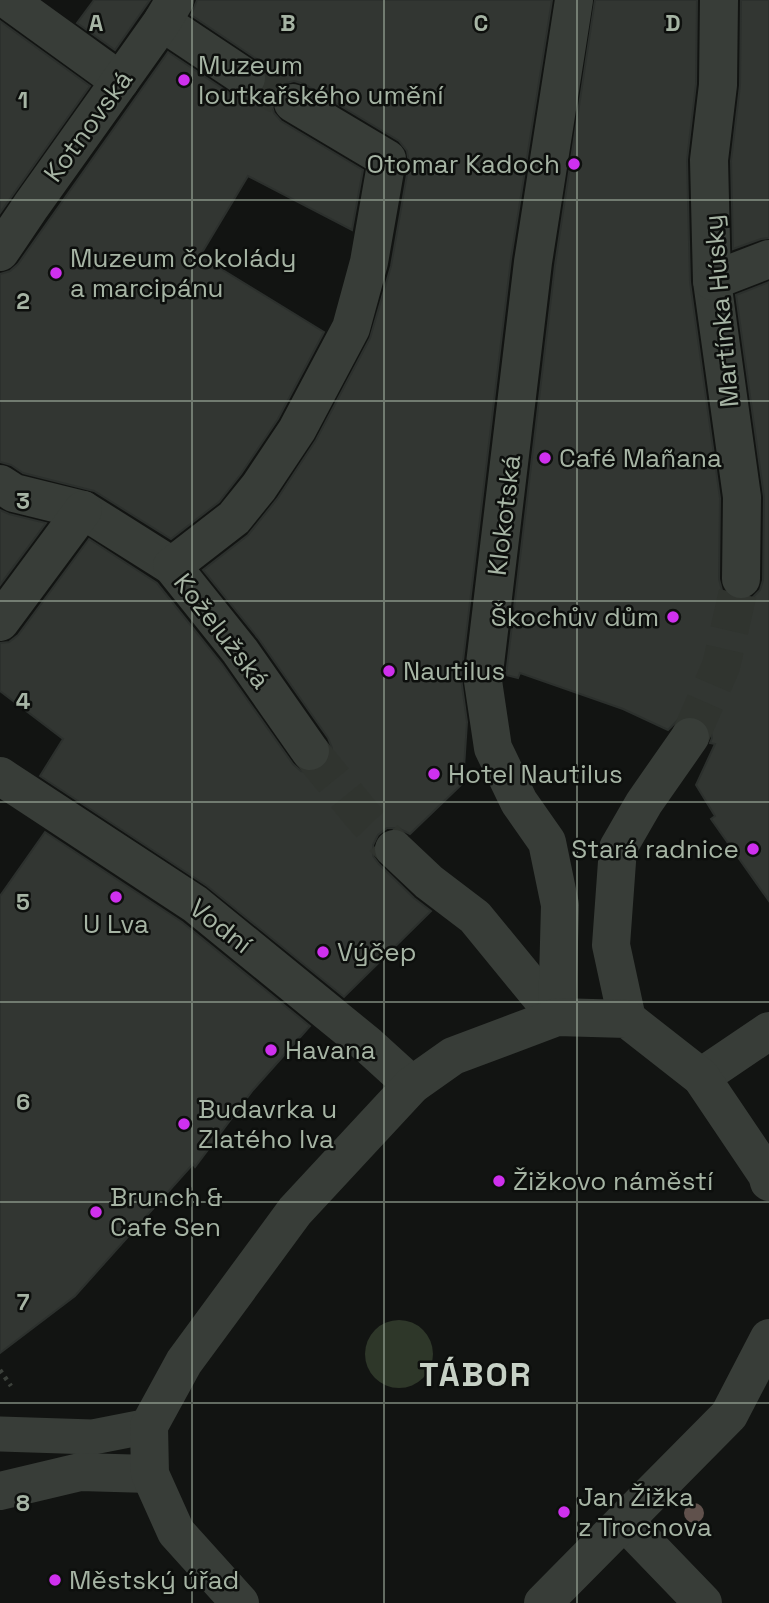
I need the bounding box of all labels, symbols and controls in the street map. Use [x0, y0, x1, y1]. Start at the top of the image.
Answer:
text: A [89, 8, 104, 38]
text: B [280, 8, 296, 38]
text: C [474, 8, 488, 38]
text: D [665, 8, 681, 38]
place label: Muzeum loutkařského umění [198, 48, 444, 112]
street label: Kotnovská [36, 63, 140, 189]
marker: Muzeum loutkařského umění [176, 72, 192, 88]
text: 1 [18, 85, 28, 115]
place label: Otomar Kadoch [366, 147, 560, 181]
marker: Otomar Kadoch [566, 156, 582, 172]
street label: Martínka Húsky [696, 213, 746, 409]
place label: Muzeum čokolády a marcipánu [70, 241, 296, 305]
marker: Muzeum čokolády a marcipánu [48, 265, 64, 281]
text: 2 [16, 286, 30, 316]
place label: Café Mañana [559, 441, 722, 475]
marker: Café Mañana [537, 450, 553, 466]
street label: Klokotská [480, 453, 528, 577]
text: 3 [16, 486, 30, 516]
street label: Koželužská [166, 566, 278, 696]
place label: Škochův dům [491, 600, 659, 634]
marker: Škochův dům [665, 609, 681, 625]
place label: Nautilus [403, 654, 505, 688]
marker: Nautilus [381, 663, 397, 679]
text: 4 [16, 686, 31, 716]
place label: Hotel Nautilus [448, 757, 623, 791]
marker: Hotel Nautilus [426, 766, 442, 782]
place label: Stará radnice [571, 832, 739, 866]
marker: Stará radnice [745, 841, 761, 857]
text: 5 [16, 887, 30, 917]
marker: U Lva [108, 889, 124, 905]
street label: Vodní [183, 891, 260, 961]
place label: U Lva [83, 907, 149, 941]
place label: Výčep [337, 935, 416, 969]
marker: Výčep [315, 944, 331, 960]
place label: Havana [285, 1033, 376, 1067]
marker: Havana [263, 1042, 279, 1058]
text: 6 [16, 1087, 30, 1117]
place label: Budavrka u Zlatého lva [198, 1092, 337, 1156]
marker: Budavrka u Zlatého lva [176, 1116, 192, 1132]
place label: Žižkovo náměstí [513, 1164, 714, 1198]
marker: Žižkovo náměstí [491, 1173, 507, 1189]
place label: Brunch & Cafe Sen [110, 1180, 223, 1244]
marker: Brunch & Cafe Sen [88, 1204, 104, 1220]
text: 7 [17, 1287, 30, 1317]
district label: TÁBOR [419, 1354, 533, 1396]
place label: Jan Žižka z Trocnova [578, 1480, 712, 1544]
text: 8 [16, 1488, 30, 1518]
marker: Jan Žižka z Trocnova [556, 1504, 572, 1520]
place label: Městský úřad [69, 1563, 239, 1597]
marker: Městský úřad [47, 1572, 63, 1588]

